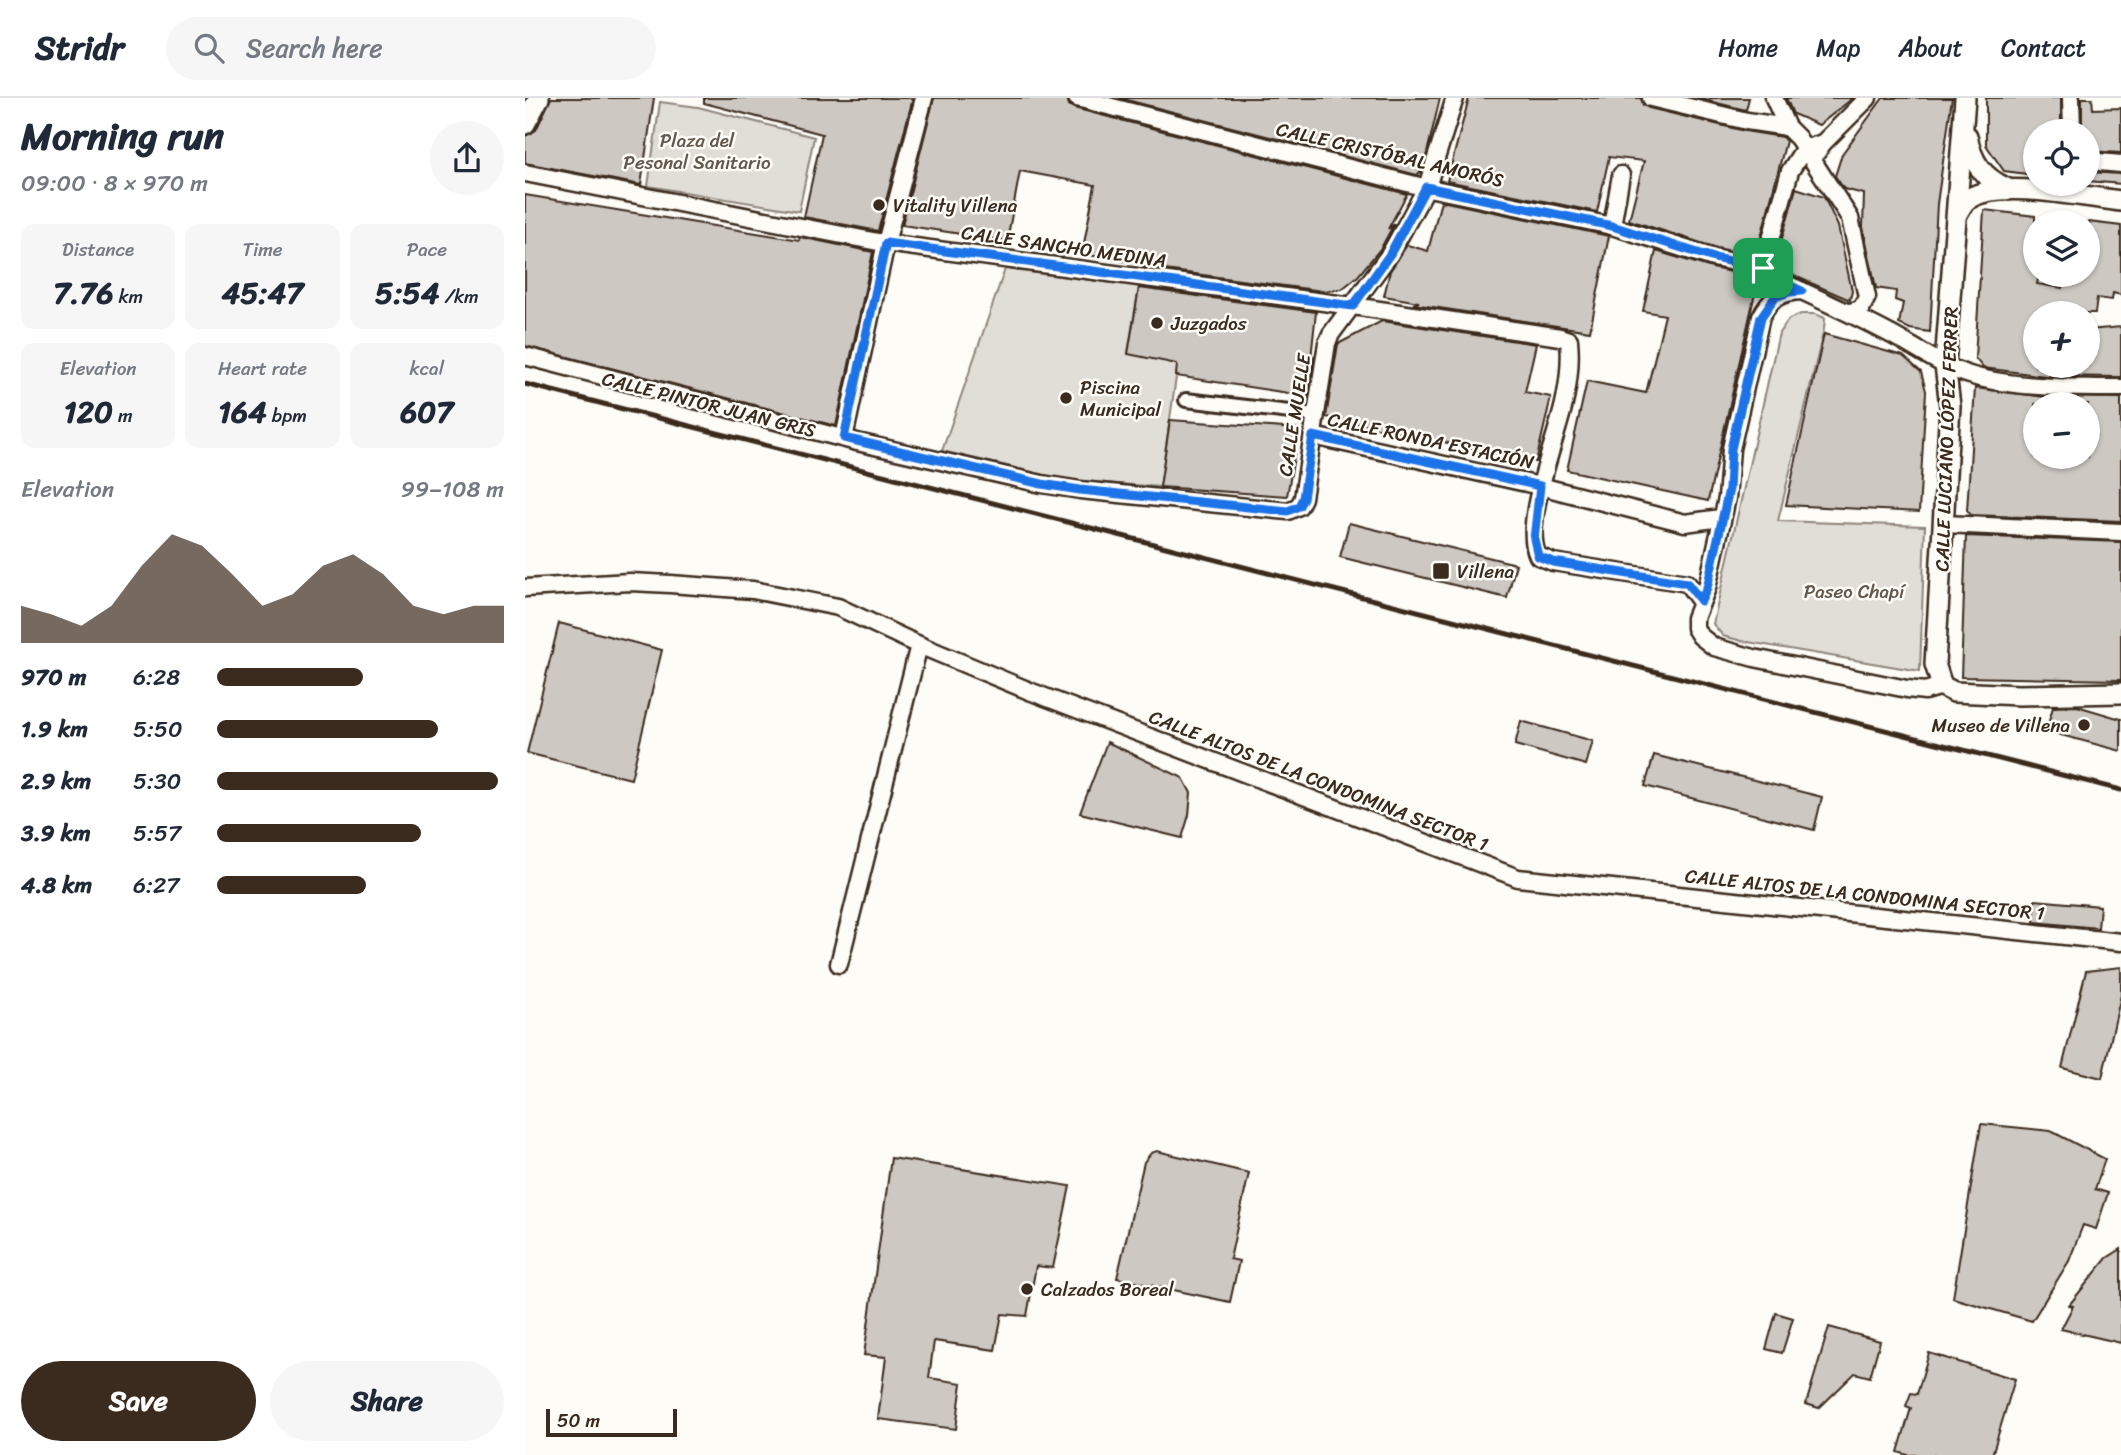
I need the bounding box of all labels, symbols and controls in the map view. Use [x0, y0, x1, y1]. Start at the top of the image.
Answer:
search box [166, 17, 656, 80]
text: Stridr [35, 19, 124, 77]
text: Search here [246, 25, 383, 71]
text: Home [1718, 27, 1778, 69]
text: Map [1816, 27, 1860, 69]
text: About [1898, 27, 1963, 69]
text: Contact [2001, 27, 2086, 69]
icon: search [190, 29, 228, 67]
text: Morning run [21, 103, 224, 170]
street label: CALLE CRISTÓBAL AMORÓS [1273, 112, 1507, 197]
map controls [2023, 119, 2100, 469]
button: locate [2023, 119, 2100, 196]
button: share [430, 121, 504, 195]
park label: Plaza del Pesonal Sanitario [623, 124, 771, 179]
text: 09:00 · 8 × 970 m [21, 163, 208, 204]
place label: Vitality Villena [893, 189, 1018, 222]
marker: Vitality Villena [871, 197, 887, 213]
button: layers [2023, 210, 2100, 287]
street label: CALLE SANCHO MEDINA [959, 216, 1169, 277]
text: Distance [62, 233, 134, 266]
text: Time [242, 233, 283, 266]
text: Pace [407, 233, 447, 266]
pin [1733, 238, 1793, 298]
icon: arrive [1744, 249, 1782, 287]
text: 7.76 [53, 266, 114, 320]
text: 45:47 [221, 266, 304, 320]
text: 5:54 [375, 266, 440, 320]
text: km [114, 280, 143, 313]
text: /km [440, 280, 479, 313]
button: + [2023, 301, 2100, 378]
street label: CALLE LUCIANO LÓPEZ FERRER [1925, 306, 1968, 572]
place label: Juzgados [1170, 307, 1247, 340]
marker: Juzgados [1149, 315, 1165, 331]
street label: CALLE MUELLE [1269, 350, 1321, 479]
text: Elevation [60, 352, 137, 385]
text: Heart rate [218, 352, 307, 385]
text: kcal [410, 352, 444, 385]
street label: CALLE PINTOR JUAN GRIS [598, 362, 819, 447]
place label: Piscina Municipal [1080, 371, 1161, 426]
text: 120 [64, 385, 113, 439]
text: 164 [218, 385, 267, 439]
text: 607 [400, 385, 453, 439]
marker: Piscina Municipal [1058, 390, 1074, 406]
button: − [2023, 392, 2100, 469]
text: m [113, 399, 133, 432]
text: bpm [267, 399, 307, 432]
street label: CALLE RONDA ESTACIÓN [1325, 402, 1537, 478]
text: Elevation [21, 469, 114, 510]
text: 99–108 m [401, 469, 504, 510]
place label: Villena [1457, 555, 1514, 588]
marker: Villena [1431, 561, 1451, 581]
park label: Paseo Chapí [1804, 575, 1907, 608]
text: 970 m [21, 657, 86, 698]
text: 6:28 [133, 657, 180, 698]
street label: CALLE ALTOS DE LA CONDOMINA SECTOR 1 [1144, 700, 1493, 861]
text: 1.9 km [21, 709, 88, 750]
text: 5:50 [133, 709, 183, 750]
place label: Museo de Villena [1932, 709, 2070, 742]
marker: Museo de Villena [2076, 717, 2092, 733]
text: 2.9 km [21, 761, 91, 802]
text: 5:30 [133, 761, 181, 802]
text: 3.9 km [21, 813, 91, 854]
text: 5:57 [133, 813, 181, 854]
street label: CALLE ALTOS DE LA CONDOMINA SECTOR 1 [1684, 859, 2046, 930]
text: 4.8 km [21, 865, 92, 906]
text: 6:27 [133, 865, 179, 906]
place label: Calzados Boreal [1041, 1273, 1174, 1306]
marker: Calzados Boreal [1019, 1281, 1035, 1297]
button: Save [21, 1361, 256, 1441]
button: Share [270, 1361, 504, 1441]
text: 50 m [557, 1404, 600, 1437]
scale bar [546, 1406, 677, 1438]

